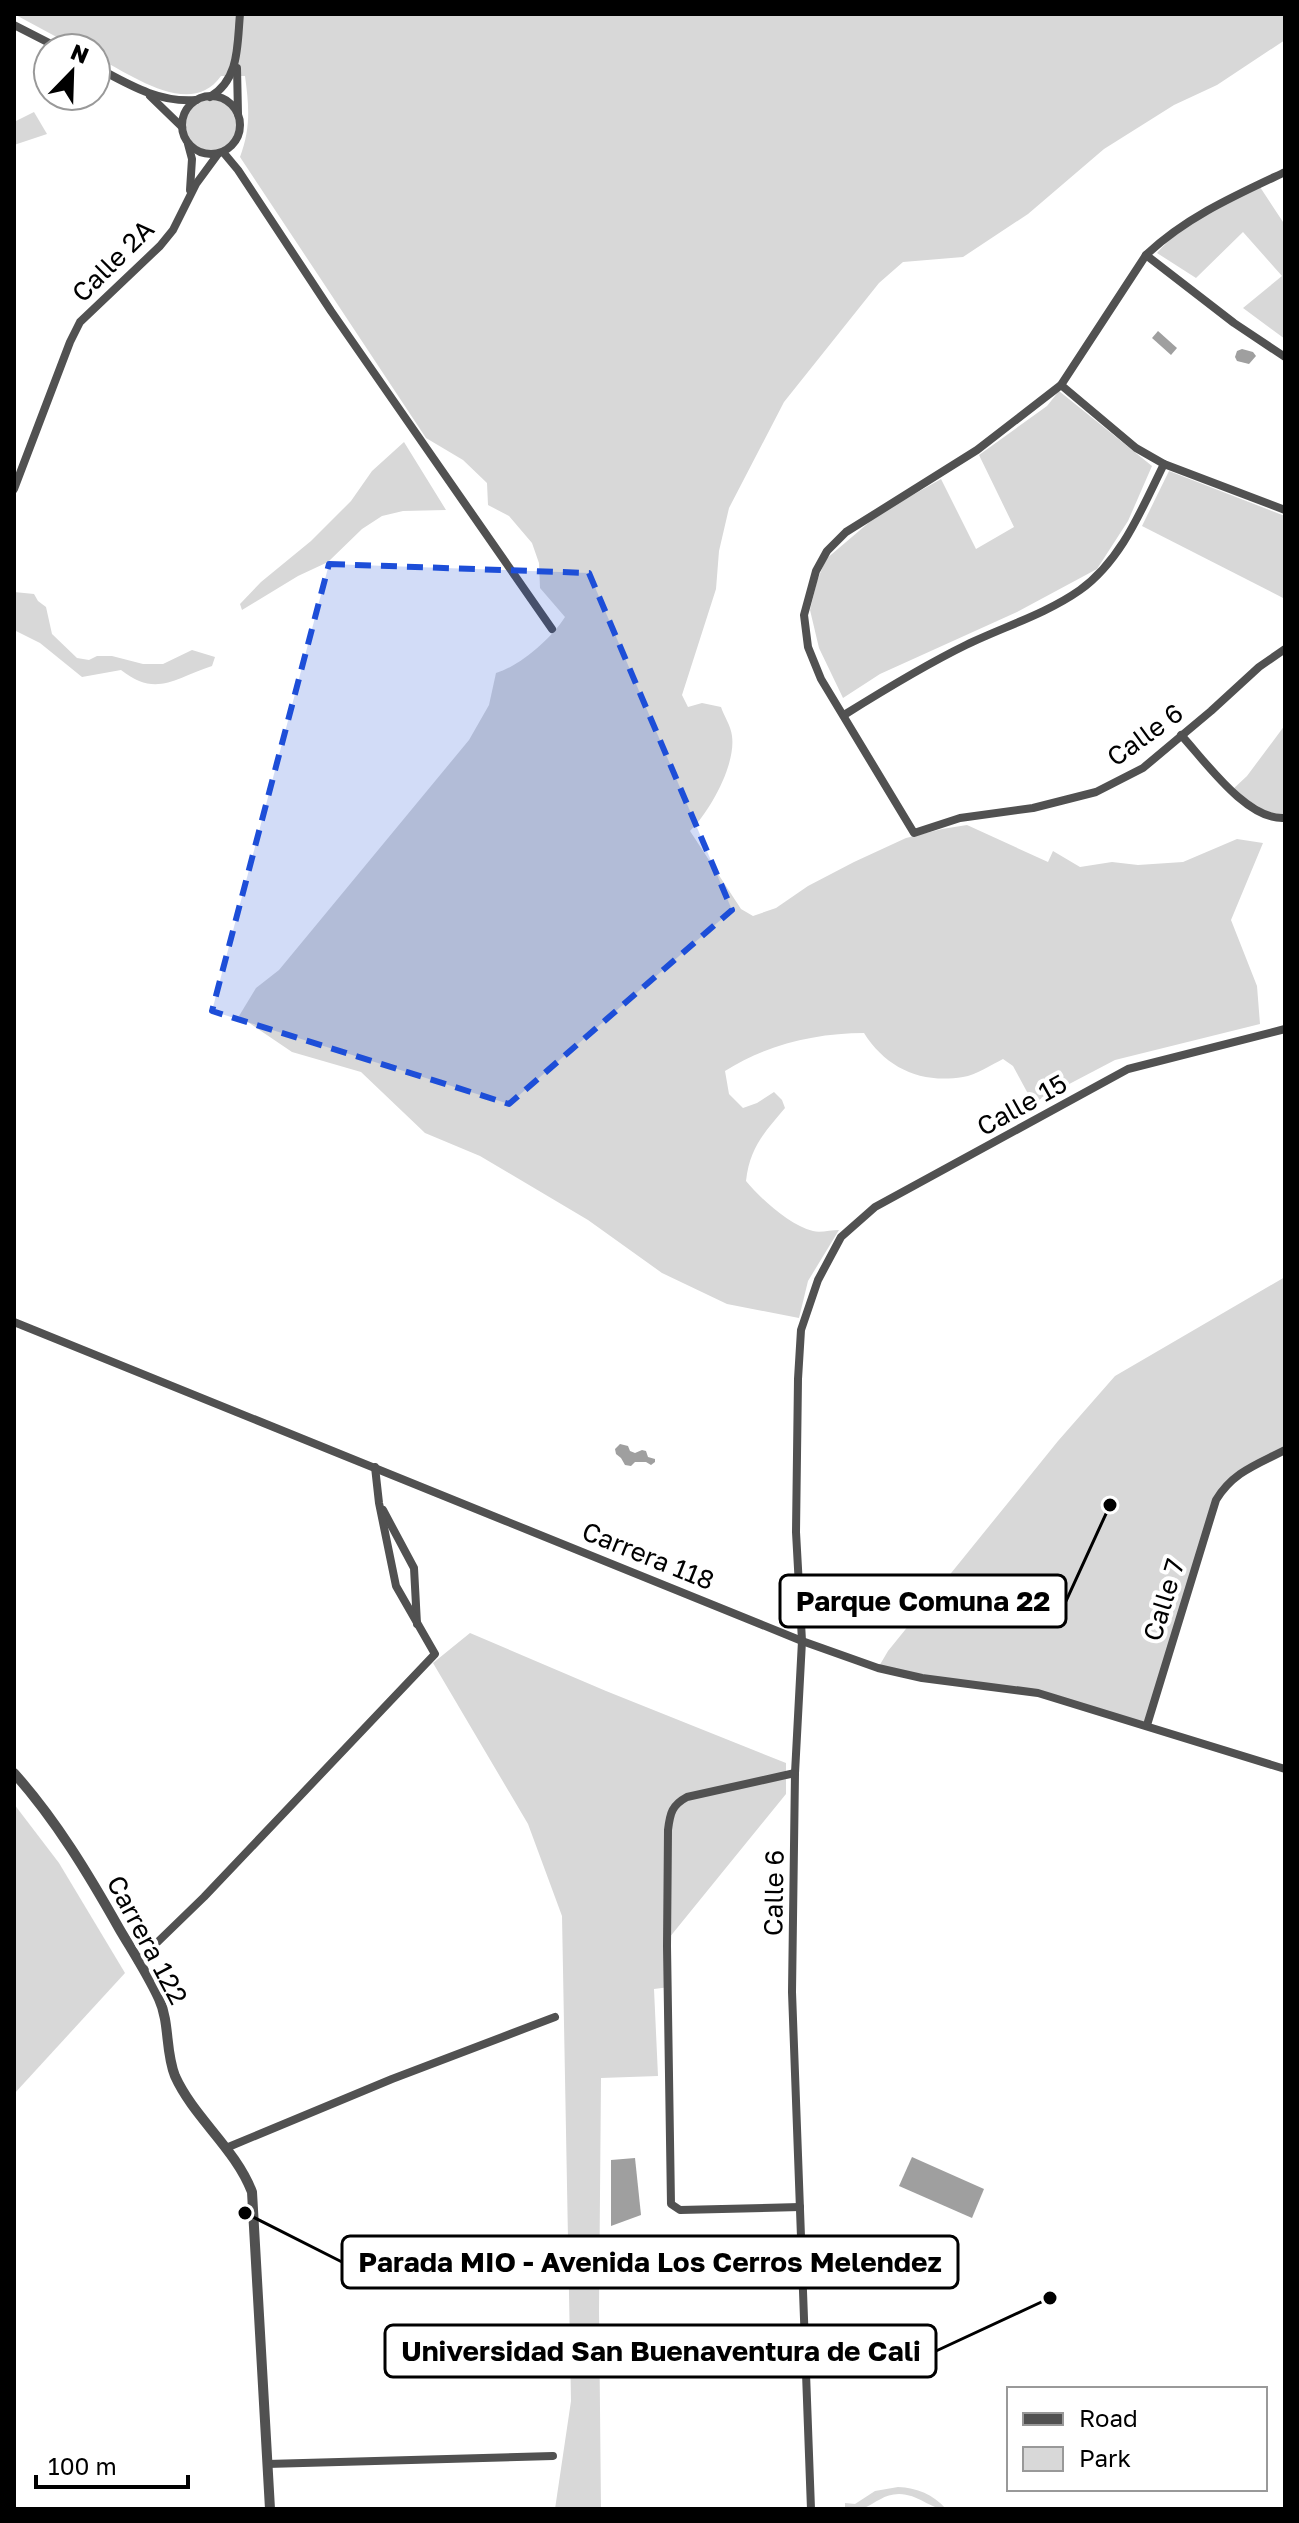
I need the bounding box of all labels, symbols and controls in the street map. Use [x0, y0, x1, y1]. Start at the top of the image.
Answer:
north arrow [32, 32, 112, 112]
text: N [67, 37, 93, 69]
street label: Calle 2A [65, 213, 160, 308]
street label: Calle 6 [1101, 697, 1189, 772]
street label: Calle 15 [971, 1067, 1072, 1142]
street label: Carrera 118 [578, 1515, 719, 1596]
street label: Calle 7 [1136, 1555, 1191, 1645]
callout: Parque Comuna 22 [780, 1575, 1066, 1627]
text: Parque Comuna 22 [796, 1584, 1050, 1617]
street label: Calle 6 [757, 1850, 790, 1936]
street label: Carrera 122 [101, 1870, 194, 2009]
callout: Parada MIO - Avenida Los Cerros Melendez [342, 2236, 958, 2288]
text: Parada MIO - Avenida Los Cerros Melendez [358, 2245, 942, 2278]
callout: Universidad San Buenaventura de Cali [385, 2325, 936, 2377]
text: Universidad San Buenaventura de Cali [401, 2334, 921, 2367]
legend [1007, 2387, 1267, 2491]
text: Road [1079, 2403, 1138, 2432]
scale bar [36, 2439, 188, 2489]
text: Park [1079, 2443, 1131, 2472]
text: 100 m [48, 2451, 117, 2480]

